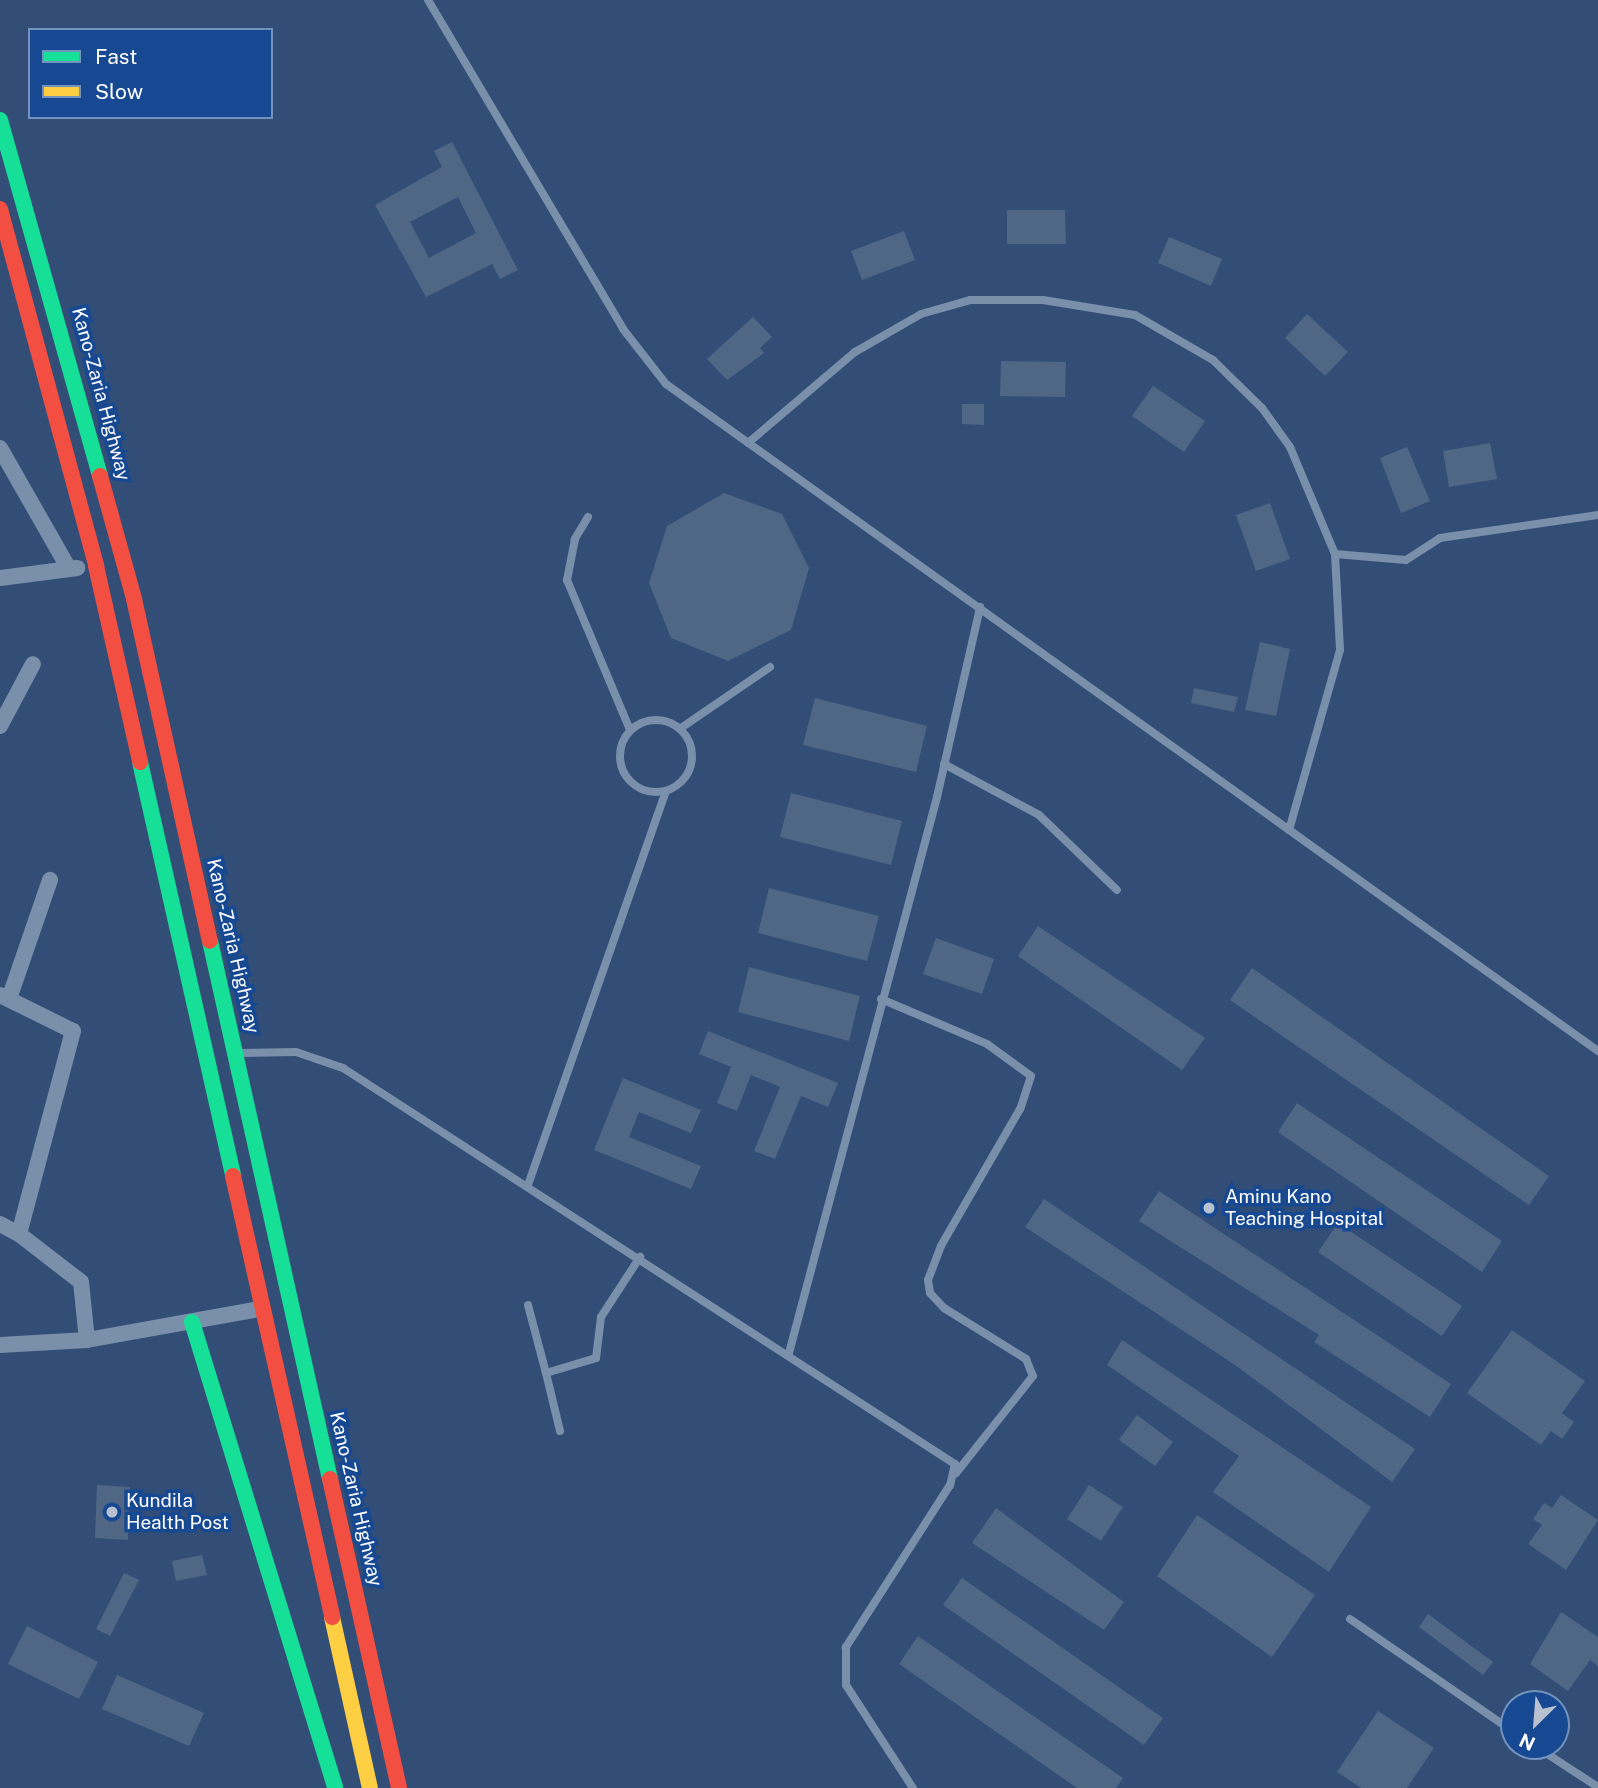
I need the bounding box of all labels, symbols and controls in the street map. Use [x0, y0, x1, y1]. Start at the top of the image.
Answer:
legend [28, 28, 273, 119]
text: Fast [95, 44, 137, 69]
text: Slow [95, 79, 143, 104]
street label: Kano-Zaria Highway [67, 305, 135, 483]
street label: Kano-Zaria Highway [202, 857, 264, 1035]
place label: Aminu Kano Teaching Hospital [1225, 1186, 1384, 1230]
marker: Aminu Kano Teaching Hospital [1199, 1198, 1219, 1218]
street label: Kano-Zaria Highway [325, 1410, 387, 1588]
place label: Kundila Health Post [126, 1490, 229, 1534]
marker: Kundila Health Post [104, 1504, 120, 1520]
north arrow [1500, 1690, 1570, 1760]
text: N [1516, 1729, 1538, 1755]

